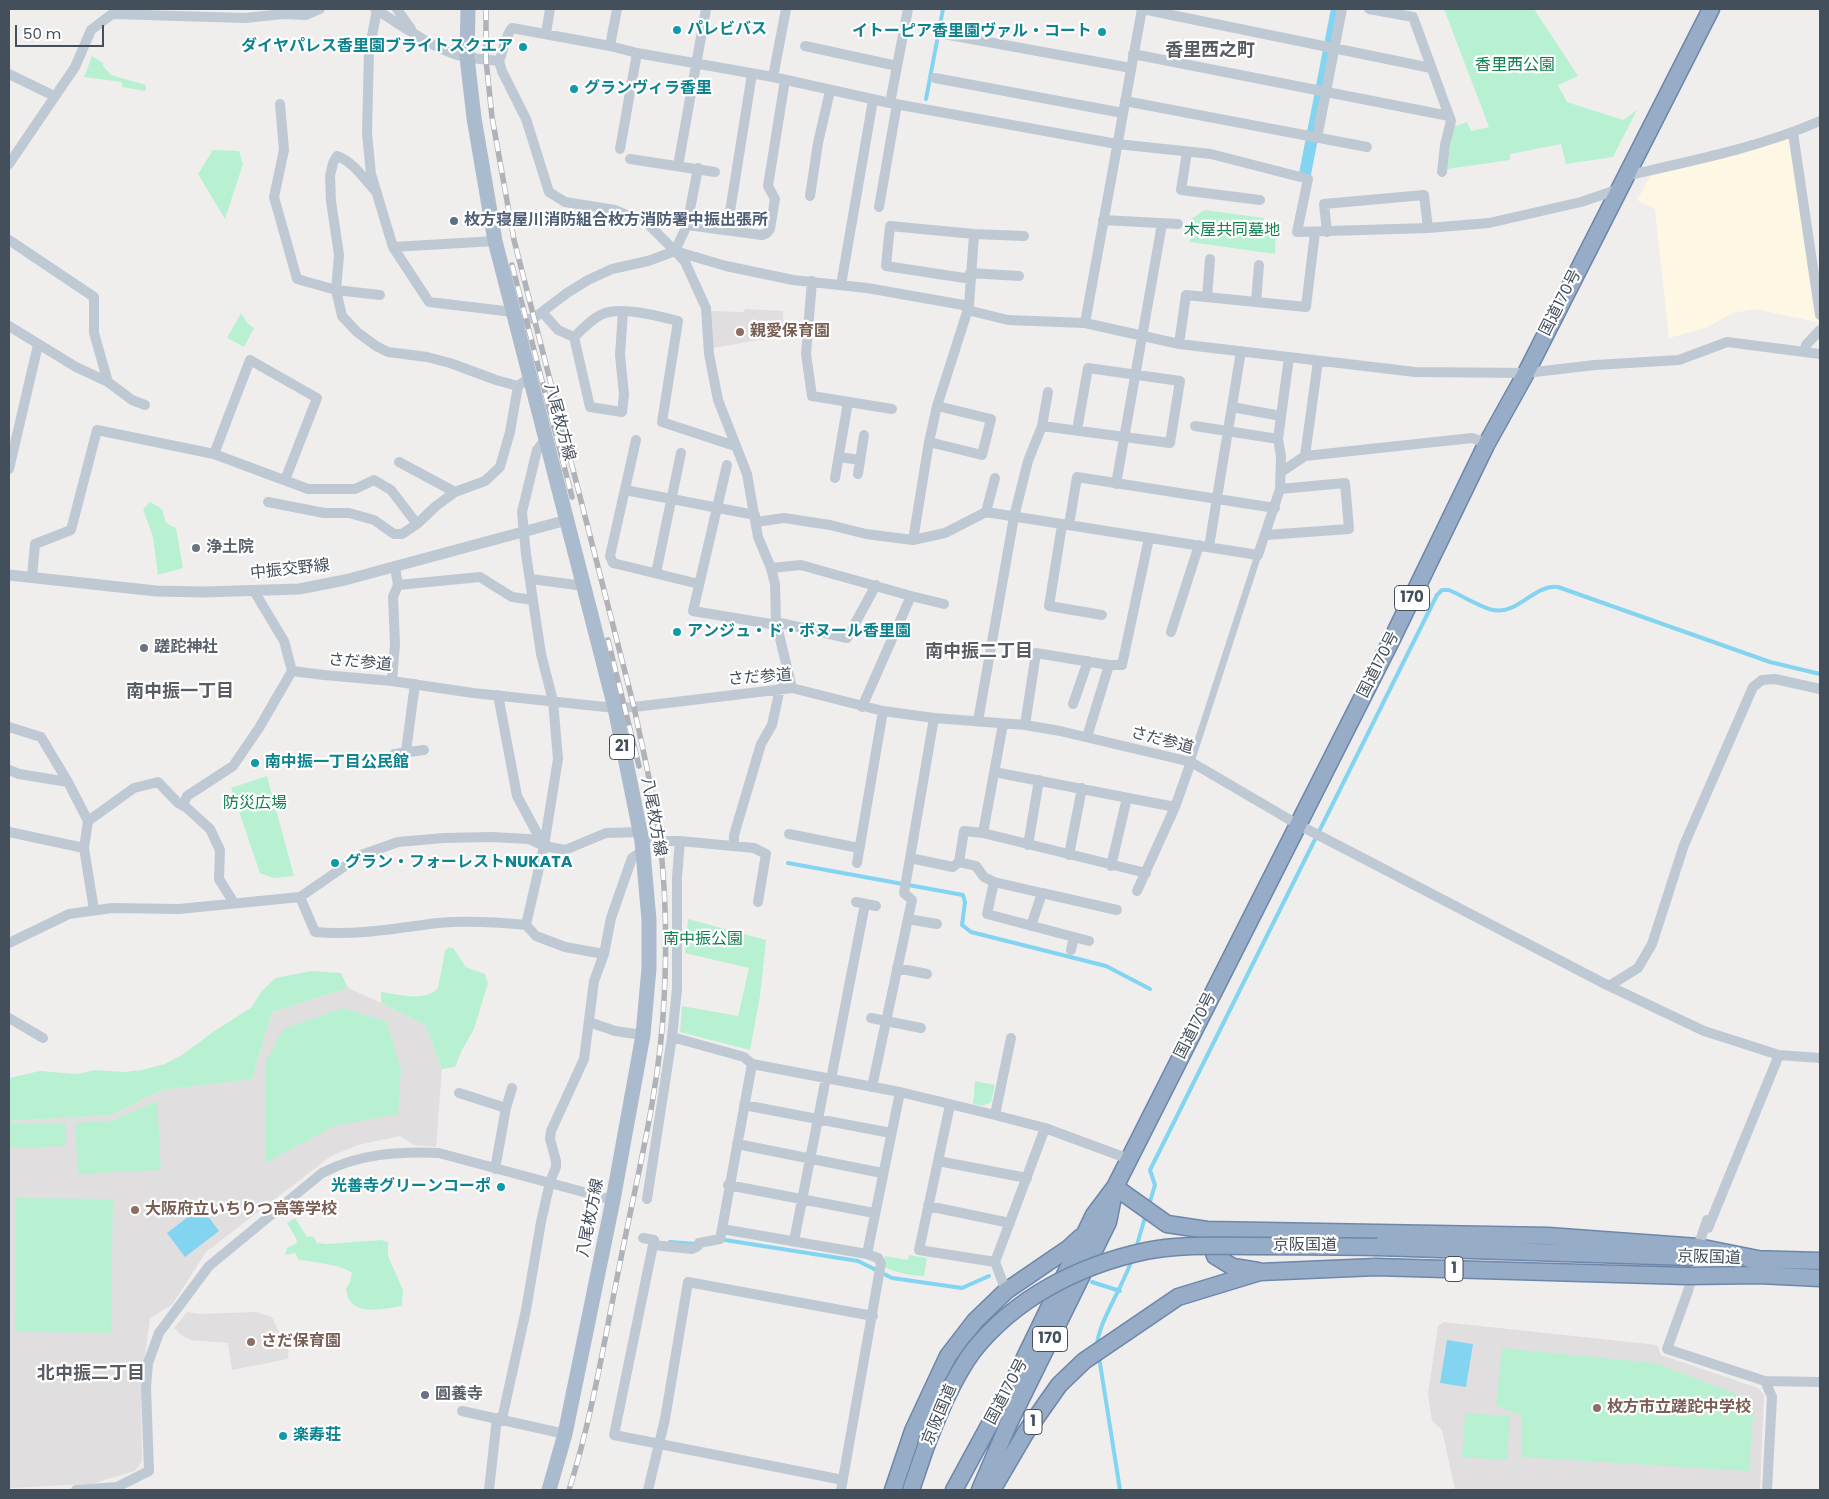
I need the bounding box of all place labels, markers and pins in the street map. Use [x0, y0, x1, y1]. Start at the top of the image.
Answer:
place label: パレビバス [687, 20, 767, 40]
place label: イトーピア香里園ヴァル・コート [852, 22, 1092, 42]
marker: パレビバス [671, 24, 683, 36]
marker: イトーピア香里園ヴァル・コート [1096, 26, 1108, 38]
place label: ダイヤパレス香里園ブライトスクエア [241, 37, 513, 57]
marker: ダイヤパレス香里園ブライトスクエア [517, 41, 529, 53]
place label: グランヴィラ香里 [584, 79, 712, 99]
marker: グランヴィラ香里 [568, 83, 580, 95]
place label: 枚方寝屋川消防組合枚方消防署中振出張所 [464, 211, 768, 231]
marker: 枚方寝屋川消防組合枚方消防署中振出張所 [448, 215, 460, 227]
place label: 親愛保育園 [750, 322, 830, 342]
marker: 親愛保育園 [734, 326, 746, 338]
place label: 浄土院 [206, 538, 254, 558]
marker: 浄土院 [190, 542, 202, 554]
place label: アンジュ・ド・ボヌール香里園 [687, 622, 911, 642]
marker: アンジュ・ド・ボヌール香里園 [671, 626, 683, 638]
place label: 蹉跎神社 [154, 638, 218, 658]
marker: 蹉跎神社 [138, 642, 150, 654]
place label: 南中振一丁目公民館 [265, 753, 409, 773]
marker: 南中振一丁目公民館 [249, 757, 261, 769]
place label: グラン・フォーレストNUKATA [345, 853, 573, 873]
marker: グラン・フォーレストNUKATA [329, 857, 341, 869]
place label: 光善寺グリーンコーポ [331, 1177, 491, 1197]
marker: 光善寺グリーンコーポ [495, 1181, 507, 1193]
place label: 大阪府立いちりつ高等学校 [145, 1200, 337, 1220]
marker: 大阪府立いちりつ高等学校 [129, 1204, 141, 1216]
place label: さだ保育園 [261, 1332, 341, 1352]
marker: さだ保育園 [245, 1336, 257, 1348]
place label: 圓養寺 [435, 1385, 483, 1405]
marker: 圓養寺 [419, 1389, 431, 1401]
place label: 枚方市立蹉跎中学校 [1607, 1398, 1751, 1418]
marker: 枚方市立蹉跎中学校 [1591, 1402, 1603, 1414]
place label: 楽寿荘 [293, 1426, 341, 1446]
marker: 楽寿荘 [277, 1430, 289, 1442]

